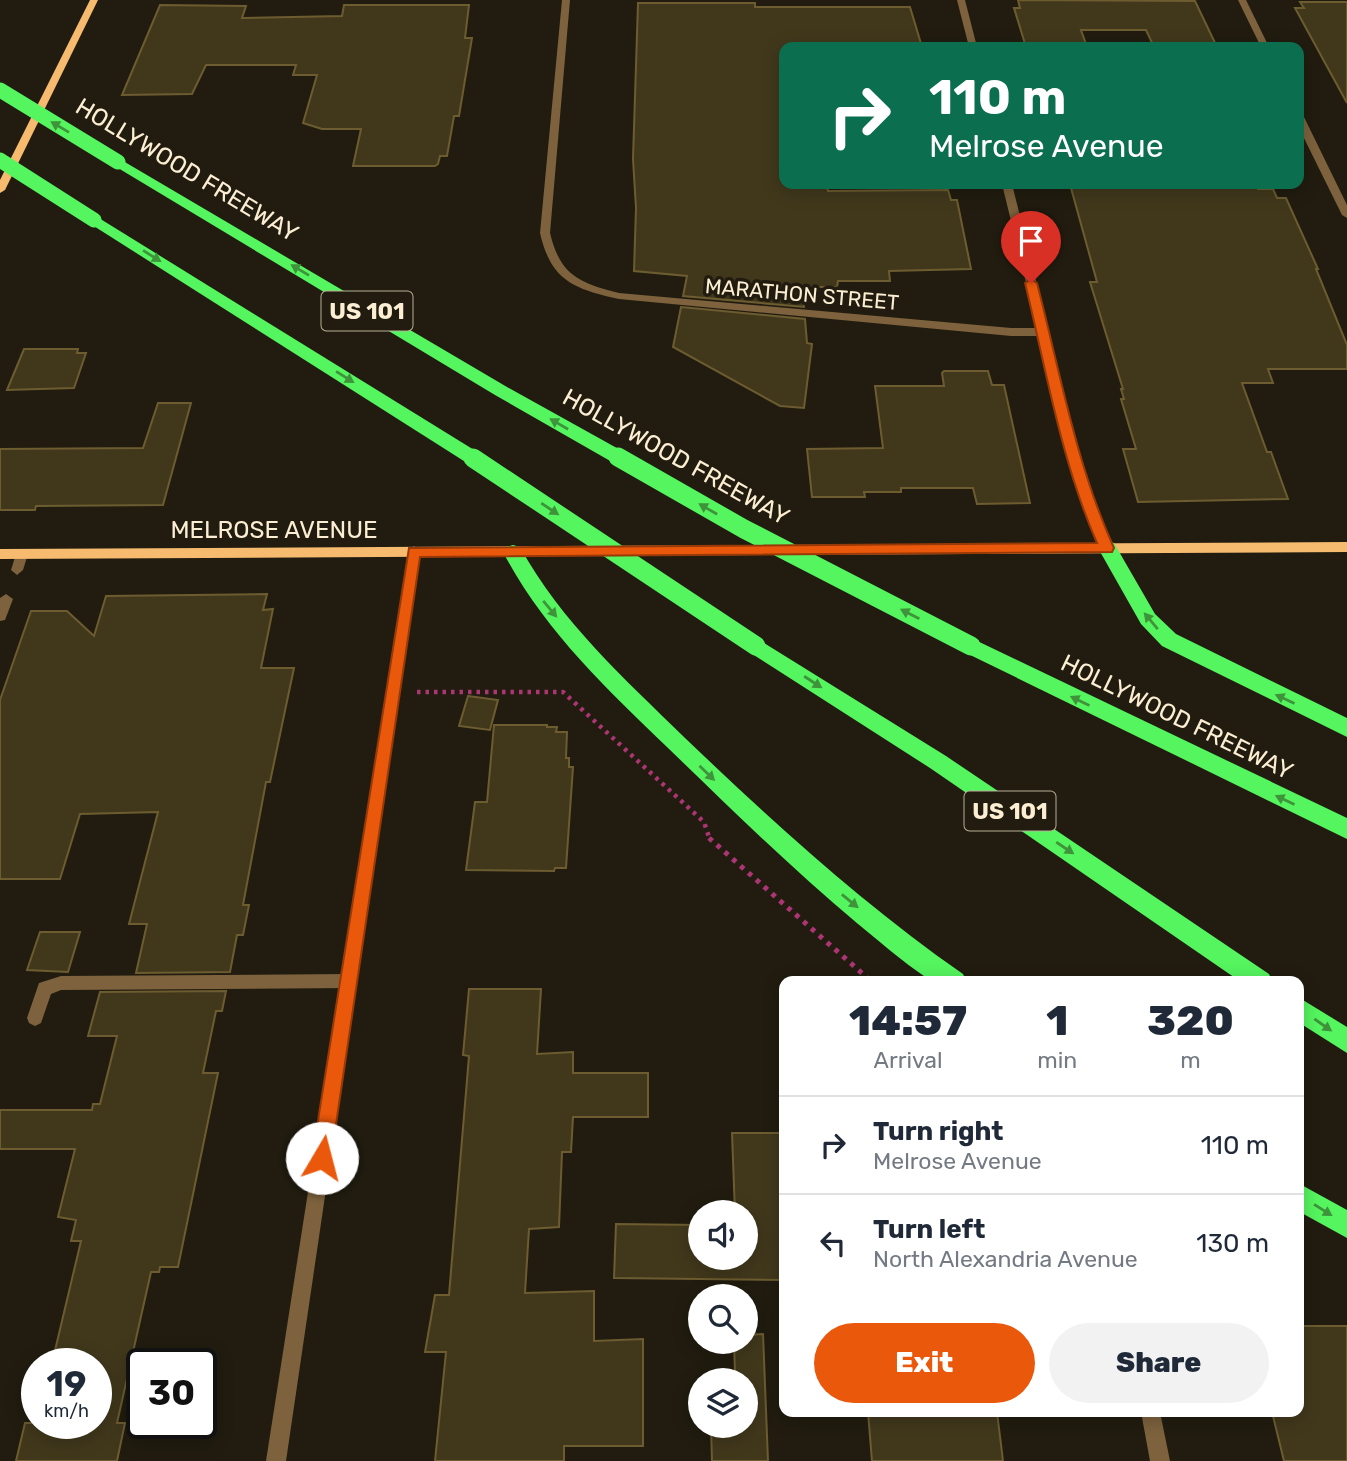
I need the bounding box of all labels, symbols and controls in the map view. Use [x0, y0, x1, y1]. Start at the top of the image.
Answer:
text: 110 m [929, 68, 1066, 126]
icon: right [814, 70, 905, 161]
street label: HOLLYWOOD FREEWAY [71, 92, 303, 248]
one-way arrow [50, 120, 69, 133]
text: Melrose Avenue [929, 127, 1164, 165]
pin [1001, 211, 1061, 283]
icon: arrive [1012, 222, 1050, 260]
one-way arrow [142, 250, 162, 263]
one-way arrow [290, 264, 309, 277]
street label: MARATHON STREET [704, 273, 900, 315]
road number: US 101 [322, 292, 412, 330]
one-way arrow [335, 371, 354, 384]
street label: HOLLYWOOD FREEWAY [558, 383, 794, 531]
one-way arrow [549, 418, 568, 430]
one-way arrow [541, 502, 559, 516]
one-way arrow [699, 503, 718, 515]
street label: MELROSE AVENUE [171, 516, 378, 544]
one-way arrow [542, 599, 557, 617]
one-way arrow [900, 609, 920, 620]
one-way arrow [1144, 612, 1159, 630]
street label: HOLLYWOOD FREEWAY [1056, 649, 1298, 785]
one-way arrow [804, 676, 823, 689]
one-way arrow [1275, 693, 1295, 705]
one-way arrow [1070, 696, 1090, 707]
one-way arrow [698, 764, 715, 780]
road number: US 101 [964, 792, 1056, 831]
one-way arrow [1275, 794, 1295, 806]
one-way arrow [1055, 841, 1075, 854]
one-way arrow [840, 894, 858, 909]
text: 14:57 [849, 996, 967, 1046]
text: 1 [1046, 996, 1068, 1046]
text: 320 [1147, 996, 1234, 1046]
one-way arrow [1314, 1018, 1332, 1032]
text: Arrival [874, 1046, 943, 1074]
text: min [1037, 1046, 1077, 1074]
text: m [1180, 1046, 1201, 1074]
text: Turn right [873, 1116, 1003, 1147]
position arrow [285, 1121, 359, 1195]
icon: right [814, 1126, 852, 1164]
text: 110 m [1201, 1130, 1269, 1161]
text: Melrose Avenue [873, 1147, 1042, 1175]
map controls [688, 1200, 758, 1438]
button: sound [688, 1200, 758, 1270]
one-way arrow [1313, 1204, 1332, 1217]
text: Turn left [873, 1214, 985, 1245]
icon: left [814, 1224, 852, 1262]
text: 130 m [1196, 1228, 1269, 1259]
text: North Alexandria Avenue [873, 1245, 1138, 1273]
button: search [688, 1284, 758, 1354]
button: Exit [814, 1323, 1035, 1403]
button: Share [1049, 1323, 1269, 1403]
speed limit sign: 30 [126, 1348, 217, 1439]
text: 19 [47, 1363, 86, 1405]
button: layers [688, 1368, 758, 1438]
text: km/h [44, 1400, 89, 1422]

